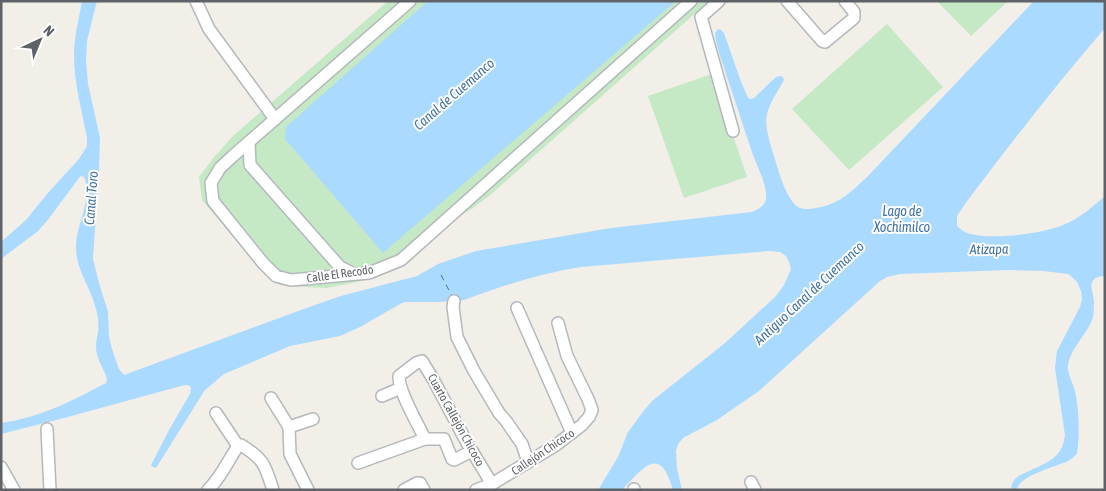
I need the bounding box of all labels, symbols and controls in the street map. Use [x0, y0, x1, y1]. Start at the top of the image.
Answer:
north arrow [15, 15, 65, 65]
text: N [41, 22, 58, 39]
water label: Canal de Cuemanco [411, 54, 498, 133]
water label: Canal Toro [81, 170, 101, 225]
water label: Lago de Xochimilco [873, 203, 931, 235]
water label: Antiguo Canal de Cuemanco [750, 238, 867, 349]
water label: Atizapa [969, 241, 1009, 257]
street label: Calle El Recodo [306, 262, 375, 286]
street label: Cuarto Callejón Chicoco [425, 371, 487, 469]
street label: Callejón Chicoco [509, 426, 577, 478]

